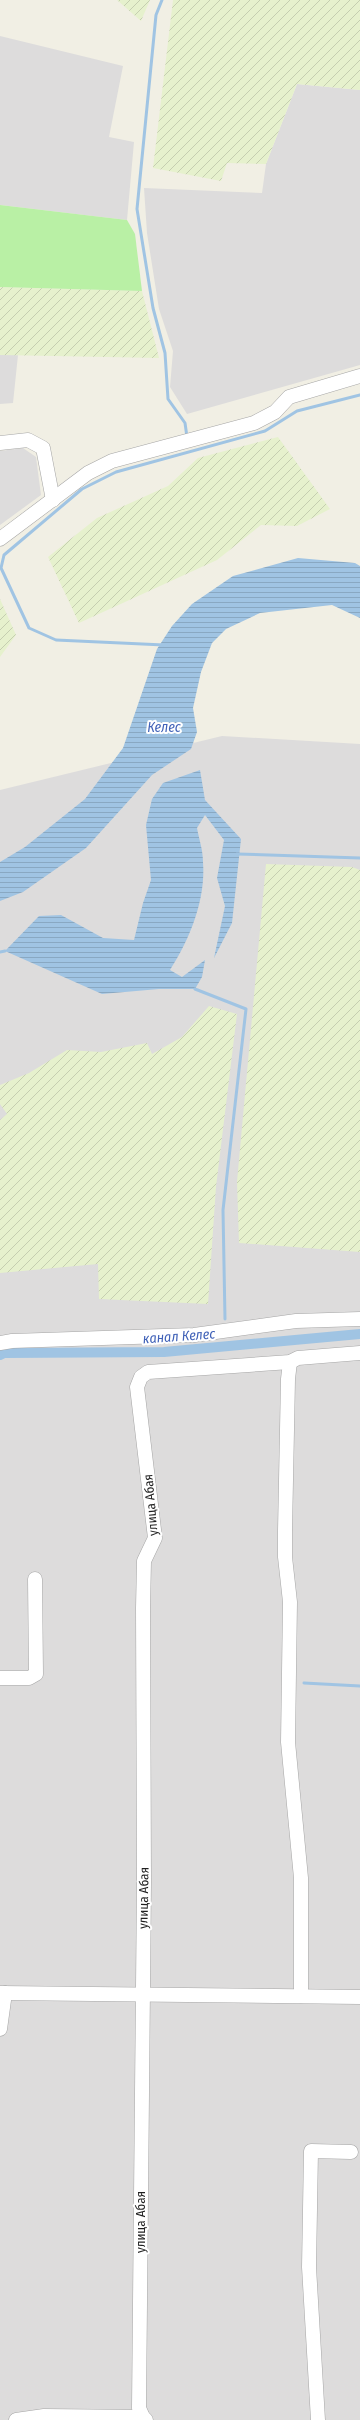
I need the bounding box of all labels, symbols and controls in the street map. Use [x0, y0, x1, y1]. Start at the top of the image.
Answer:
water label: Келес [147, 719, 182, 736]
water label: канал Келес [142, 1325, 217, 1348]
street label: улица Абая [140, 1473, 161, 1536]
street label: улица Абая [135, 1867, 152, 1929]
street label: улица Абая [133, 2191, 148, 2253]

